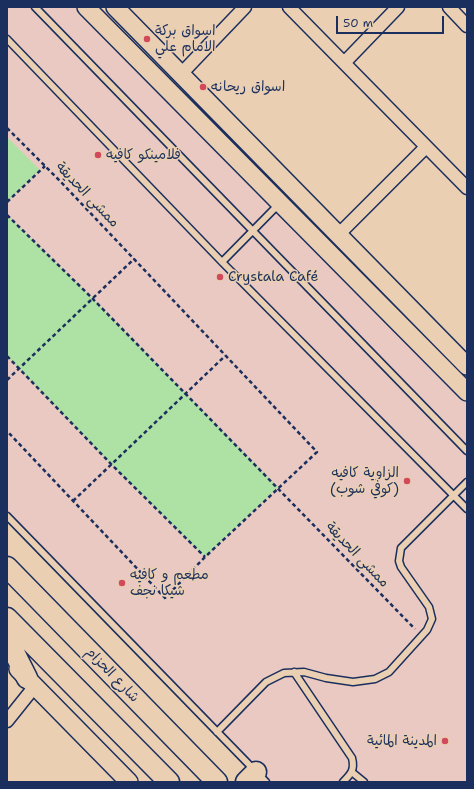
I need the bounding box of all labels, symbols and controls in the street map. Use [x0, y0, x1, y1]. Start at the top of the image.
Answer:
scale bar [338, 8, 446, 34]
text: 50 m [343, 15, 373, 31]
place label: اسواق بركة الامام علي [155, 23, 215, 56]
marker: اسواق بركة الامام علي [142, 34, 152, 44]
place label: اسواق ريحانه [211, 79, 285, 95]
marker: اسواق ريحانه [198, 82, 208, 92]
place label: فلامينكو كافيه [106, 147, 181, 163]
marker: فلامينكو كافيه [93, 150, 103, 160]
street label: ممشى الحديقة [52, 159, 122, 231]
place label: Crystala Café [228, 269, 318, 285]
marker: Crystala Café [215, 272, 225, 282]
place label: الزاوية كافيه (كوفي شوب) [330, 465, 399, 498]
marker: الزاوية كافيه (كوفي شوب) [402, 476, 412, 486]
street label: ممشى الحديقة [322, 519, 392, 591]
place label: مطعم و كافيه شيكا نجف [130, 567, 209, 600]
marker: مطعم و كافيه شيكا نجف [117, 578, 127, 588]
street label: شارع الحزام [82, 644, 142, 706]
place label: المدينة المائية [367, 733, 437, 749]
marker: المدينة المائية [440, 736, 450, 746]

